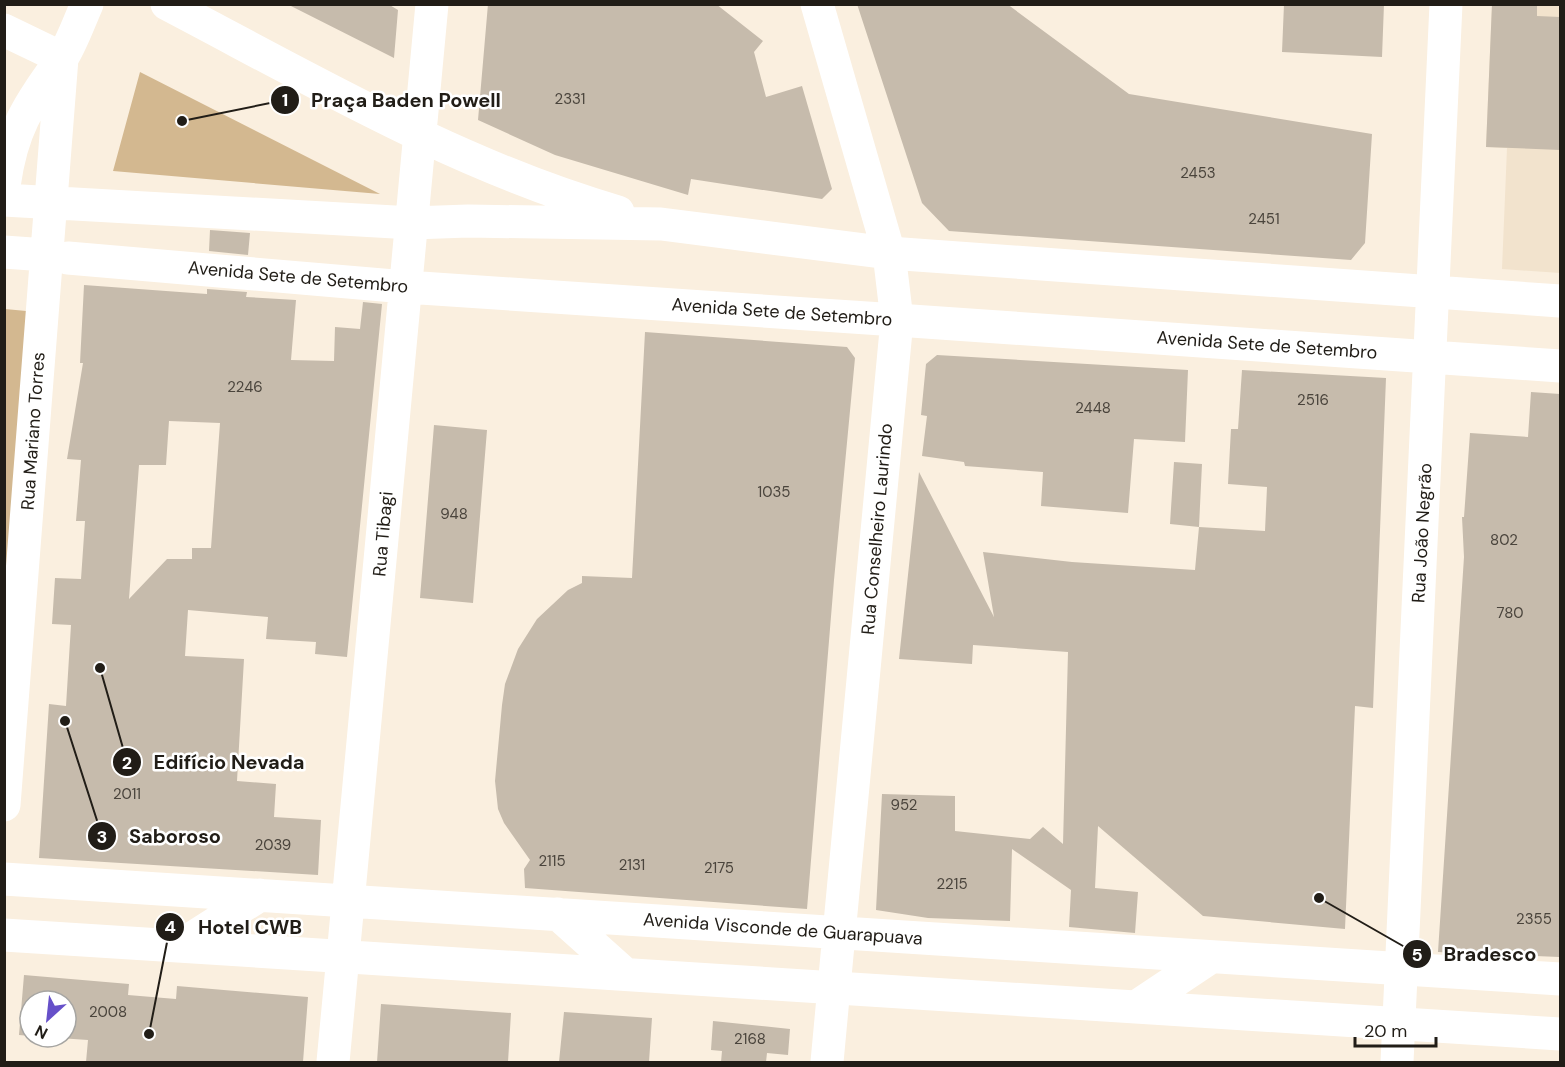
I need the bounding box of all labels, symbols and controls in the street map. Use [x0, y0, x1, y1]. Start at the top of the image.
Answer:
callout: Praça Baden Powell [270, 81, 513, 119]
text: Praça Baden Powell [311, 87, 501, 113]
text: 1 [282, 88, 288, 112]
house number: 2331 [555, 89, 585, 109]
house number: 2453 [1180, 163, 1216, 183]
house number: 2451 [1248, 209, 1280, 229]
street label: Avenida Sete de Setembro [187, 255, 409, 299]
street label: Avenida Sete de Setembro [671, 292, 893, 332]
street label: Avenida Sete de Setembro [1156, 325, 1378, 365]
street label: Rua Mariano Torres [16, 351, 50, 511]
house number: 2246 [227, 377, 263, 397]
house number: 2516 [1297, 390, 1329, 410]
house number: 2448 [1075, 398, 1111, 418]
street label: Rua Conselheiro Laurindo [856, 422, 898, 636]
street label: Rua João Negrão [1406, 462, 1438, 604]
house number: 1035 [758, 482, 790, 502]
street label: Rua Tibagi [367, 490, 399, 578]
house number: 948 [440, 504, 468, 524]
house number: 802 [1490, 530, 1518, 550]
house number: 780 [1496, 603, 1524, 623]
callout: Edifício Nevada [112, 743, 317, 781]
text: Edifício Nevada [154, 749, 304, 775]
text: 2 [122, 751, 132, 775]
house number: 2011 [113, 784, 141, 804]
house number: 952 [891, 795, 917, 815]
callout: Saboroso [87, 817, 233, 855]
text: Saboroso [129, 823, 221, 849]
text: 3 [97, 825, 107, 849]
house number: 2039 [255, 835, 291, 855]
house number: 2115 [538, 851, 566, 871]
house number: 2131 [619, 855, 645, 875]
house number: 2175 [704, 858, 734, 878]
house number: 2215 [936, 874, 968, 894]
street label: Avenida Visconde de Guarapuava [642, 907, 924, 951]
callout: Hotel CWB [155, 908, 314, 946]
house number: 2355 [1516, 909, 1552, 929]
text: Hotel CWB [198, 914, 302, 940]
text: 4 [164, 915, 176, 939]
callout: Bradesco [1402, 935, 1549, 973]
text: Bradesco [1444, 941, 1536, 967]
text: 5 [1411, 943, 1423, 967]
north arrow [18, 989, 78, 1049]
house number: 2008 [89, 1002, 127, 1022]
scale bar [1355, 1010, 1436, 1048]
text: 20 m [1364, 1019, 1407, 1043]
text: N [31, 1020, 51, 1044]
house number: 2168 [734, 1029, 766, 1049]

